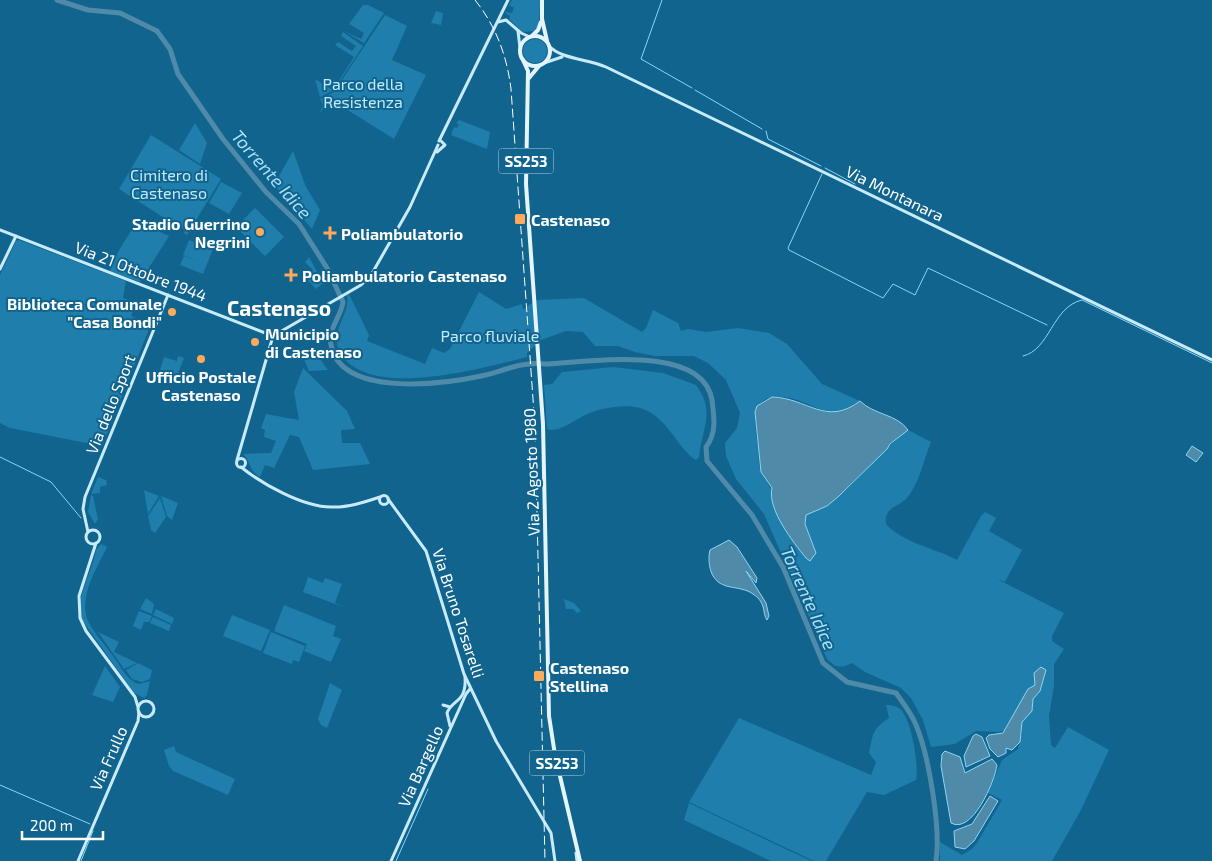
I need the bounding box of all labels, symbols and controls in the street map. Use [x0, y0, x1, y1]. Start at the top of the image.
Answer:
park label: Parco della Resistenza [323, 74, 403, 111]
water label: Torrente Idice [227, 125, 317, 223]
road number: SS253 [498, 148, 554, 174]
street label: Via Montanara [843, 161, 947, 225]
park label: Cimitero di Castenaso [130, 165, 208, 202]
place label: Castenaso [531, 210, 610, 229]
marker: Castenaso [513, 212, 527, 226]
place label: Stadio Guerrino Negrini [132, 214, 250, 251]
place label: Poliambulatorio [341, 224, 463, 243]
marker: Stadio Guerrino Negrini [254, 226, 266, 238]
marker: Poliambulatorio [323, 226, 337, 240]
street label: Via 21 Ottobre 1944 [72, 237, 210, 305]
place label: Poliambulatorio Castenaso [302, 266, 507, 285]
marker: Poliambulatorio Castenaso [284, 268, 298, 282]
place label: Biblioteca Comunale "Casa Bondi" [7, 294, 162, 331]
district label: Castenaso [227, 295, 331, 320]
marker: Biblioteca Comunale "Casa Bondi" [166, 306, 178, 318]
place label: Municipio di Castenaso [265, 324, 362, 361]
park label: Parco fluviale [441, 326, 539, 345]
marker: Municipio di Castenaso [249, 336, 261, 348]
street label: Via dello Sport [81, 351, 139, 457]
marker: Ufficio Postale Castenaso [195, 353, 207, 365]
place label: Ufficio Postale Castenaso [146, 367, 256, 404]
street label: Via 2 Agosto 1980 [519, 408, 543, 536]
water label: Torrente Idice [776, 543, 842, 653]
street label: Via Bruno Tosarelli [429, 546, 489, 680]
place label: Castenaso Stellina [550, 658, 629, 695]
marker: Castenaso Stellina [532, 669, 546, 683]
street label: Via Bargello [394, 722, 446, 810]
street label: Via Frullo [85, 723, 131, 793]
road number: SS253 [530, 750, 584, 776]
scale bar [22, 808, 104, 840]
text: 200 m [30, 816, 73, 834]

